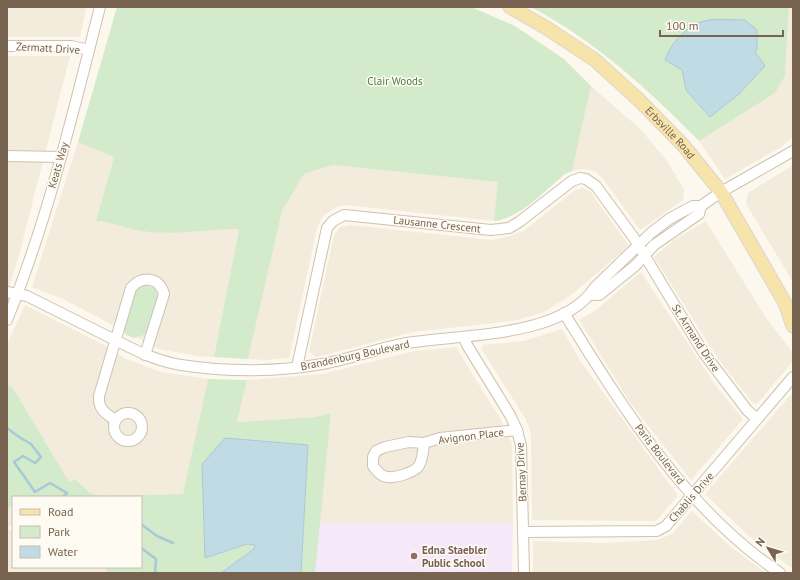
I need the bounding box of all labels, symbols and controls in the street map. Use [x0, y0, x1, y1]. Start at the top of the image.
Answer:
scale bar [660, 12, 783, 38]
text: 100 m [666, 18, 699, 33]
street label: Zermatt Drive [16, 39, 81, 57]
park label: Clair Woods [367, 74, 423, 88]
street label: Erbsville Road [642, 104, 698, 162]
street label: Keats Way [45, 139, 72, 190]
street label: Lausanne Crescent [393, 212, 482, 236]
street label: St. Armand Drive [669, 302, 723, 375]
street label: Brandenburg Boulevard [299, 337, 411, 373]
street label: Paris Boulevard [632, 421, 688, 487]
street label: Avignon Place [437, 425, 505, 447]
street label: Bernay Drive [512, 441, 530, 502]
street label: Chablis Drive [665, 469, 717, 525]
legend [12, 496, 142, 568]
text: Road [48, 504, 73, 519]
text: Park [48, 524, 70, 539]
north arrow [748, 528, 788, 568]
text: N [752, 535, 768, 549]
place label: Edna Staebler Public School [422, 543, 487, 570]
text: Water [48, 544, 78, 559]
marker: Edna Staebler Public School [409, 551, 419, 561]

